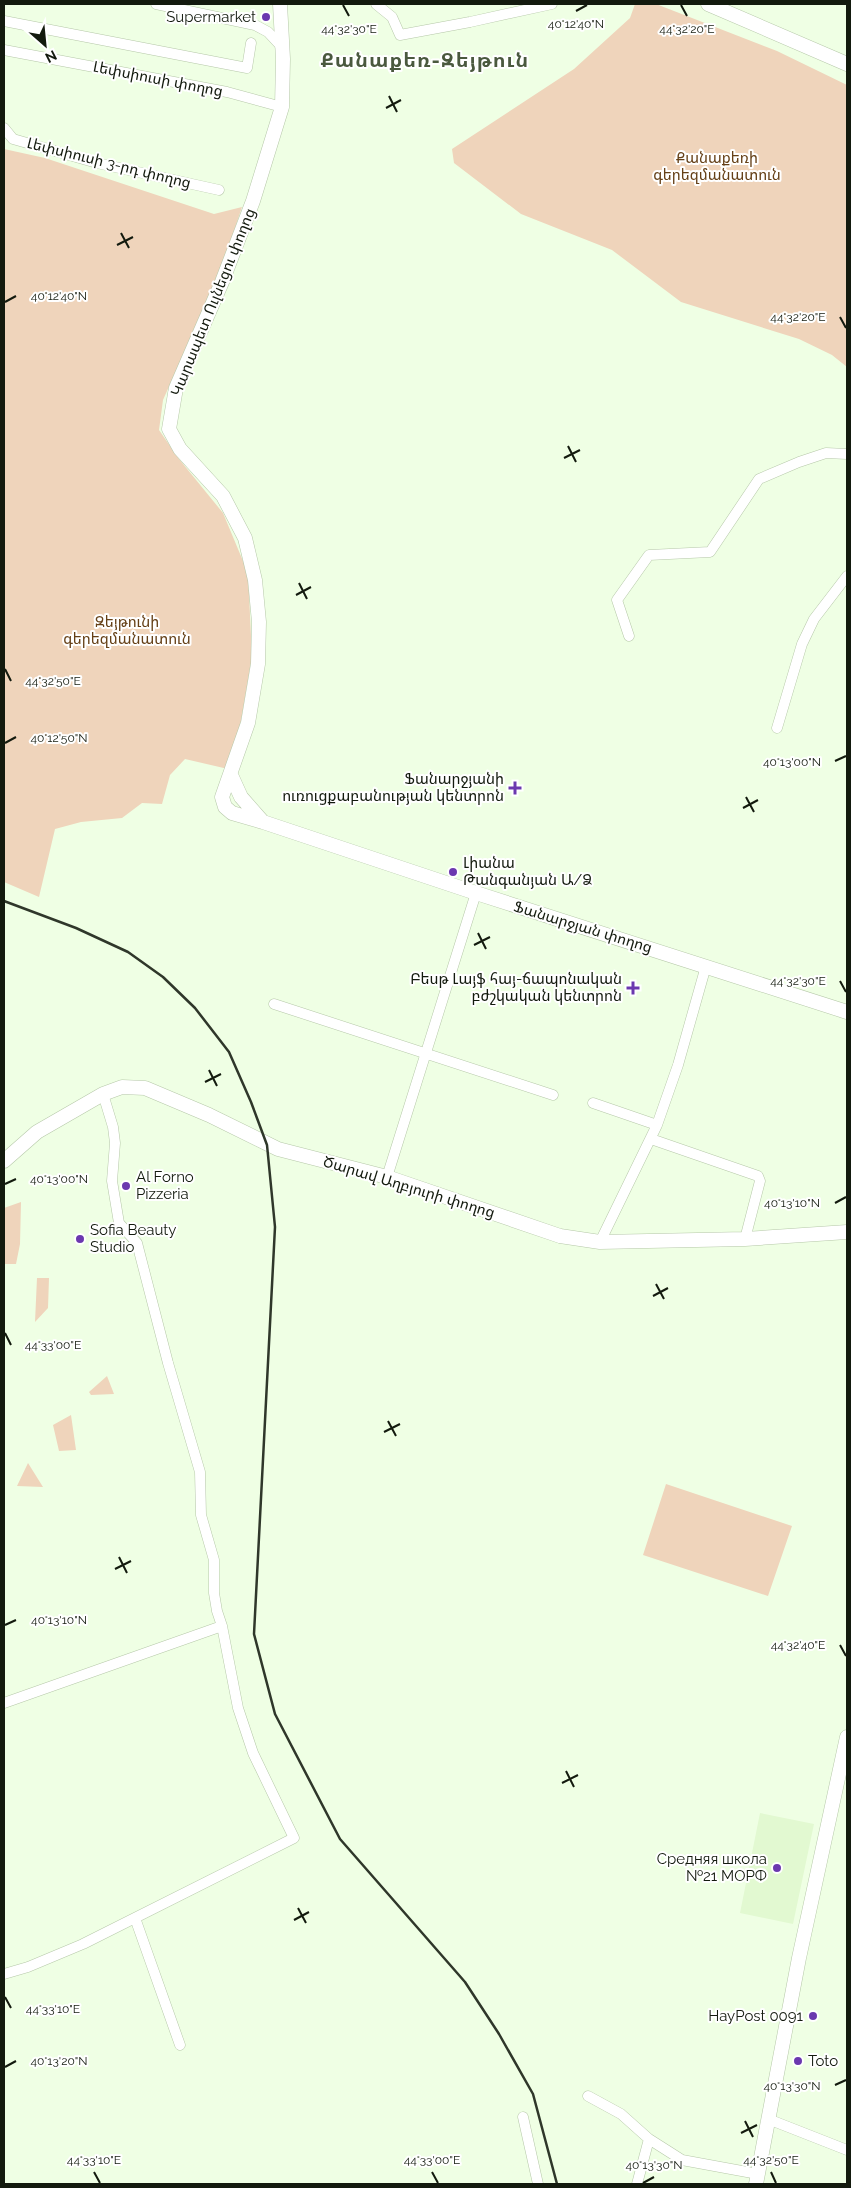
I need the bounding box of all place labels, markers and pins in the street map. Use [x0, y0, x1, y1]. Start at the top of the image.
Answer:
place label: Supermarket [166, 8, 256, 26]
marker: Supermarket [260, 11, 272, 23]
place label: Ֆանարջյանի ուռուցքաբանության կենտրոն [282, 770, 504, 805]
marker: Ֆանարջյանի ուռուցքաբանության կենտրոն [508, 781, 522, 795]
place label: Լիանա Թանգանյան Ա/Ձ [463, 854, 592, 889]
marker: Լիանա Թանգանյան Ա/Ձ [447, 866, 459, 878]
place label: Բեսթ Լայֆ հայ-ճապոնական բժշկական կենտրոն [410, 970, 622, 1005]
marker: Բեսթ Լայֆ հայ-ճապոնական բժշկական կենտրոն [626, 981, 640, 995]
place label: Al Forno Pizzeria [136, 1168, 194, 1203]
marker: Al Forno Pizzeria [120, 1180, 132, 1192]
place label: Sofia Beauty Studio [90, 1221, 177, 1256]
marker: Sofia Beauty Studio [74, 1233, 86, 1245]
place label: Средняя школа №21 МОРФ [657, 1850, 767, 1885]
marker: Средняя школа №21 МОРФ [771, 1862, 783, 1874]
place label: HayPost 0091 [708, 2007, 804, 2025]
marker: HayPost 0091 [807, 2010, 819, 2022]
place label: Toto [808, 2052, 838, 2070]
marker: Toto [792, 2055, 804, 2067]

